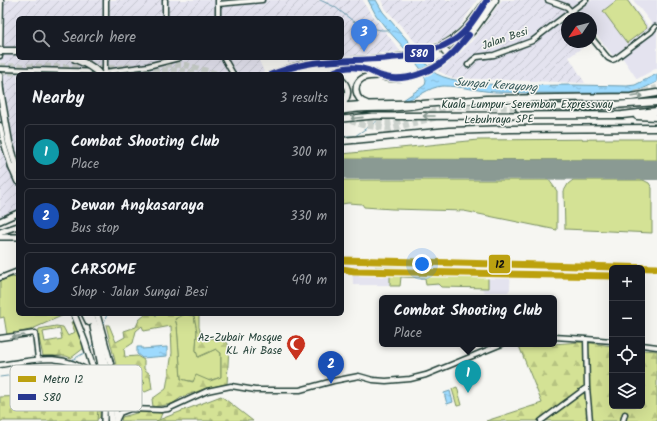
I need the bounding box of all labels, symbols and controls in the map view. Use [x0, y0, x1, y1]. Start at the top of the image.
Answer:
north arrow [561, 12, 597, 48]
search box [16, 16, 344, 60]
pin: 3 [351, 19, 377, 52]
street label: Jalan Besi [480, 23, 531, 55]
text: Search here [62, 26, 136, 50]
icon: search [30, 27, 52, 49]
line badge: 580 [404, 44, 435, 63]
text: 580 [409, 45, 428, 63]
water label: Sungai Kerayong [454, 73, 539, 97]
text: Nearby [32, 85, 84, 112]
text: 3 results [280, 88, 328, 109]
one-way arrow [630, 92, 643, 100]
street label: Kuala Lumpur–Seremban Expressway [441, 96, 614, 114]
street label: Lebuhraya SPE [464, 110, 535, 130]
one-way arrow [423, 112, 436, 120]
one-way arrow [351, 114, 364, 121]
text: Combat Shooting Club [71, 130, 220, 154]
text: 1 [44, 142, 48, 163]
text: 300 m [291, 142, 327, 163]
text: Place [71, 154, 99, 175]
text: Dewan Angkasaraya [71, 194, 204, 218]
text: 2 [42, 206, 50, 227]
text: 330 m [290, 206, 327, 227]
text: Bus stop [71, 218, 119, 239]
your location [412, 254, 432, 274]
line badge: 12 [488, 254, 511, 274]
text: 12 [495, 256, 505, 274]
text: CARSOME [71, 258, 136, 282]
map controls [609, 265, 645, 409]
button: + [609, 265, 645, 301]
text: 3 [42, 270, 50, 291]
text: 490 m [291, 270, 327, 291]
text: Shop · Jalan Sungai Besi [71, 282, 208, 303]
popup [379, 295, 557, 347]
text: Combat Shooting Club [394, 299, 542, 323]
button: − [609, 301, 645, 337]
text: Place [394, 323, 422, 344]
place label: Az-Zubair Mosque KL Air Base [198, 329, 282, 360]
one-way arrow [11, 332, 24, 340]
mosque icon: Az-Zubair Mosque KL Air Base [285, 333, 307, 361]
button: locate [609, 337, 645, 373]
pin: 2 [318, 351, 344, 384]
pin: 1 [455, 360, 481, 393]
legend [10, 365, 142, 411]
text: Metro 12 [43, 371, 84, 389]
button: layers [609, 373, 645, 409]
text: 580 [43, 389, 62, 407]

